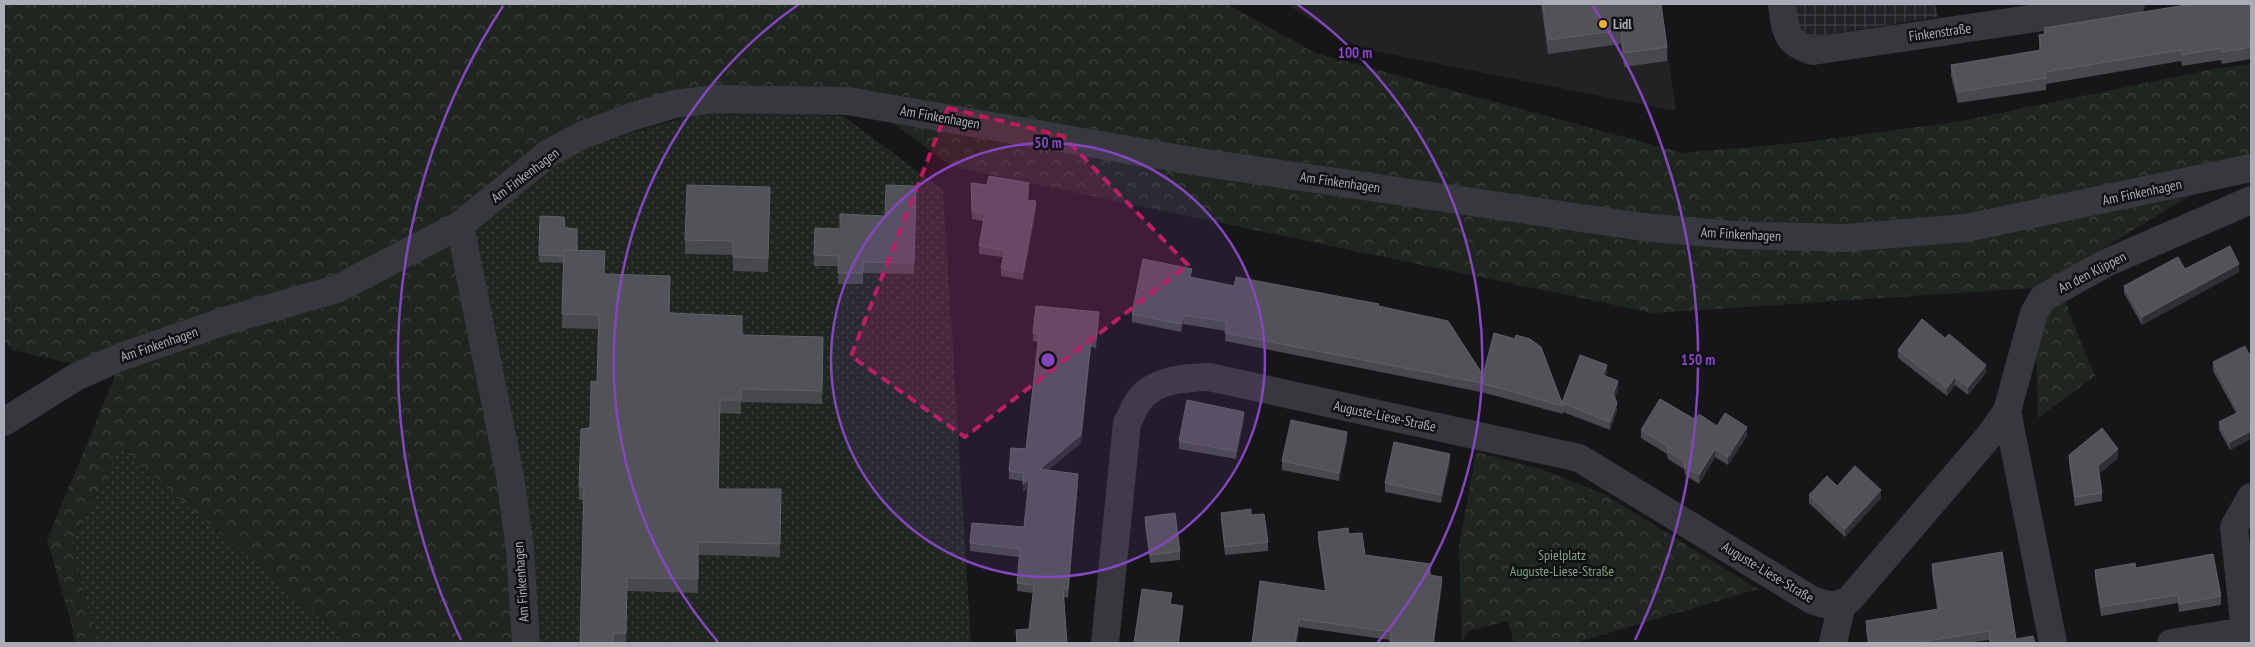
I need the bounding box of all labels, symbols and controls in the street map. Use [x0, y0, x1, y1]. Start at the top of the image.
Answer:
place label: Lidl [1613, 15, 1632, 33]
marker: Lidl [1597, 18, 1609, 30]
street label: Finkenstraße [1908, 19, 1973, 45]
text: 100 m [1338, 43, 1372, 62]
street label: Am Finkenhagen [899, 101, 981, 133]
text: 50 m [1034, 133, 1062, 152]
street label: Am Finkenhagen [487, 144, 563, 206]
street label: Am Finkenhagen [1299, 167, 1381, 197]
street label: Am Finkenhagen [2101, 175, 2183, 209]
street label: Am Finkenhagen [1700, 223, 1782, 245]
street label: An den Klippen [2055, 247, 2129, 297]
street label: Am Finkenhagen [118, 322, 200, 366]
text: 150 m [1681, 350, 1715, 369]
centre of rings [1039, 351, 1057, 369]
street label: Auguste-Liese-Straße [1332, 396, 1438, 436]
street label: Auguste-Liese-Straße [1719, 537, 1818, 607]
street label: Am Finkenhagen [509, 541, 533, 623]
park label: Spielplatz Auguste-Liese-Straße [1510, 546, 1614, 580]

